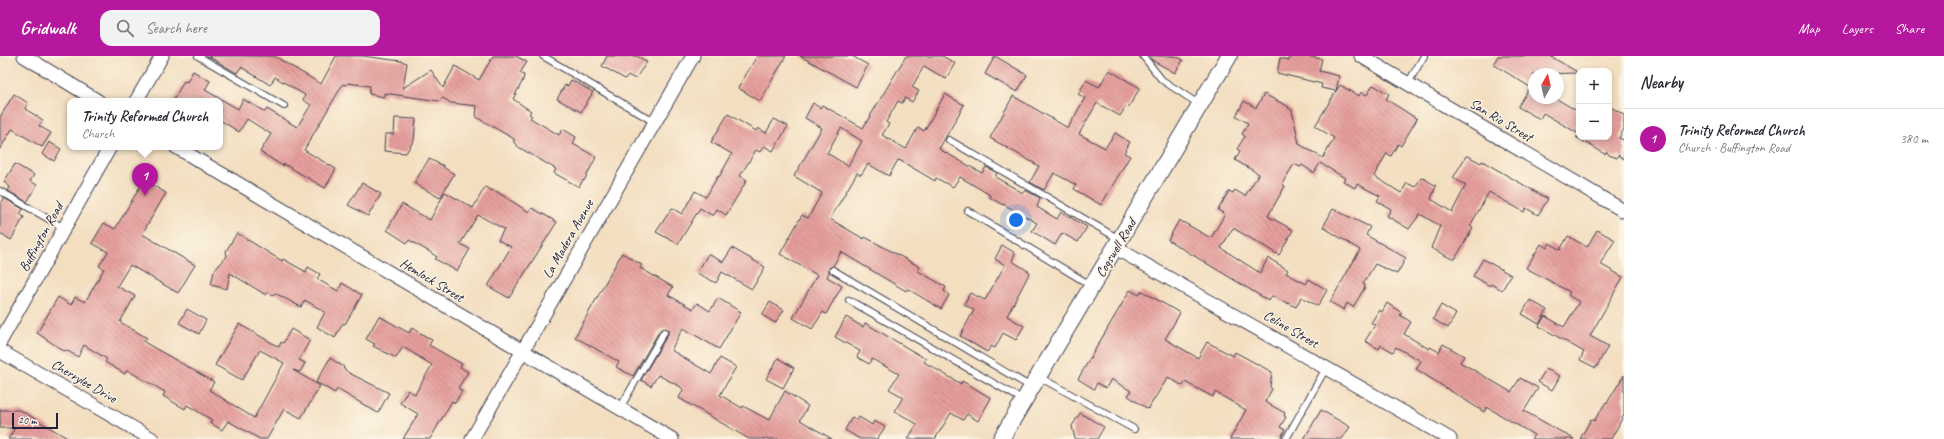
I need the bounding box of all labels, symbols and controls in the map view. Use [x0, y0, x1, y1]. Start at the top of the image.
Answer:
search box [100, 10, 380, 46]
text: Gridwalk [20, 16, 76, 40]
icon: search [114, 17, 136, 39]
text: Search here [146, 19, 207, 38]
text: Map [1798, 20, 1820, 37]
text: Layers [1842, 20, 1873, 37]
text: Share [1895, 20, 1924, 37]
north arrow [1528, 68, 1564, 104]
map controls [1576, 68, 1612, 140]
button: + [1576, 68, 1612, 104]
text: Nearby [1640, 72, 1683, 93]
street label: San Rio Street [1466, 95, 1538, 147]
popup [67, 98, 223, 150]
button: − [1576, 104, 1612, 140]
text: Trinity Reformed Church [82, 107, 208, 126]
text: Trinity Reformed Church [1678, 121, 1805, 140]
text: Church [82, 126, 114, 142]
text: 1 [1650, 131, 1656, 147]
text: 380 m [1900, 131, 1928, 147]
text: Church · Buffington Road [1678, 140, 1790, 156]
pin: 1 [132, 163, 158, 196]
street label: La Madera Avenue [539, 195, 598, 281]
street label: Buffington Road [15, 197, 68, 274]
your location [1006, 210, 1026, 230]
street label: Cogswell Road [1092, 214, 1141, 280]
street label: Hemlock Street [397, 254, 468, 306]
street label: Celine Street [1260, 306, 1323, 352]
street label: Cherrylee Drive [48, 356, 121, 407]
scale bar [12, 411, 58, 430]
text: 20 m [18, 413, 37, 427]

